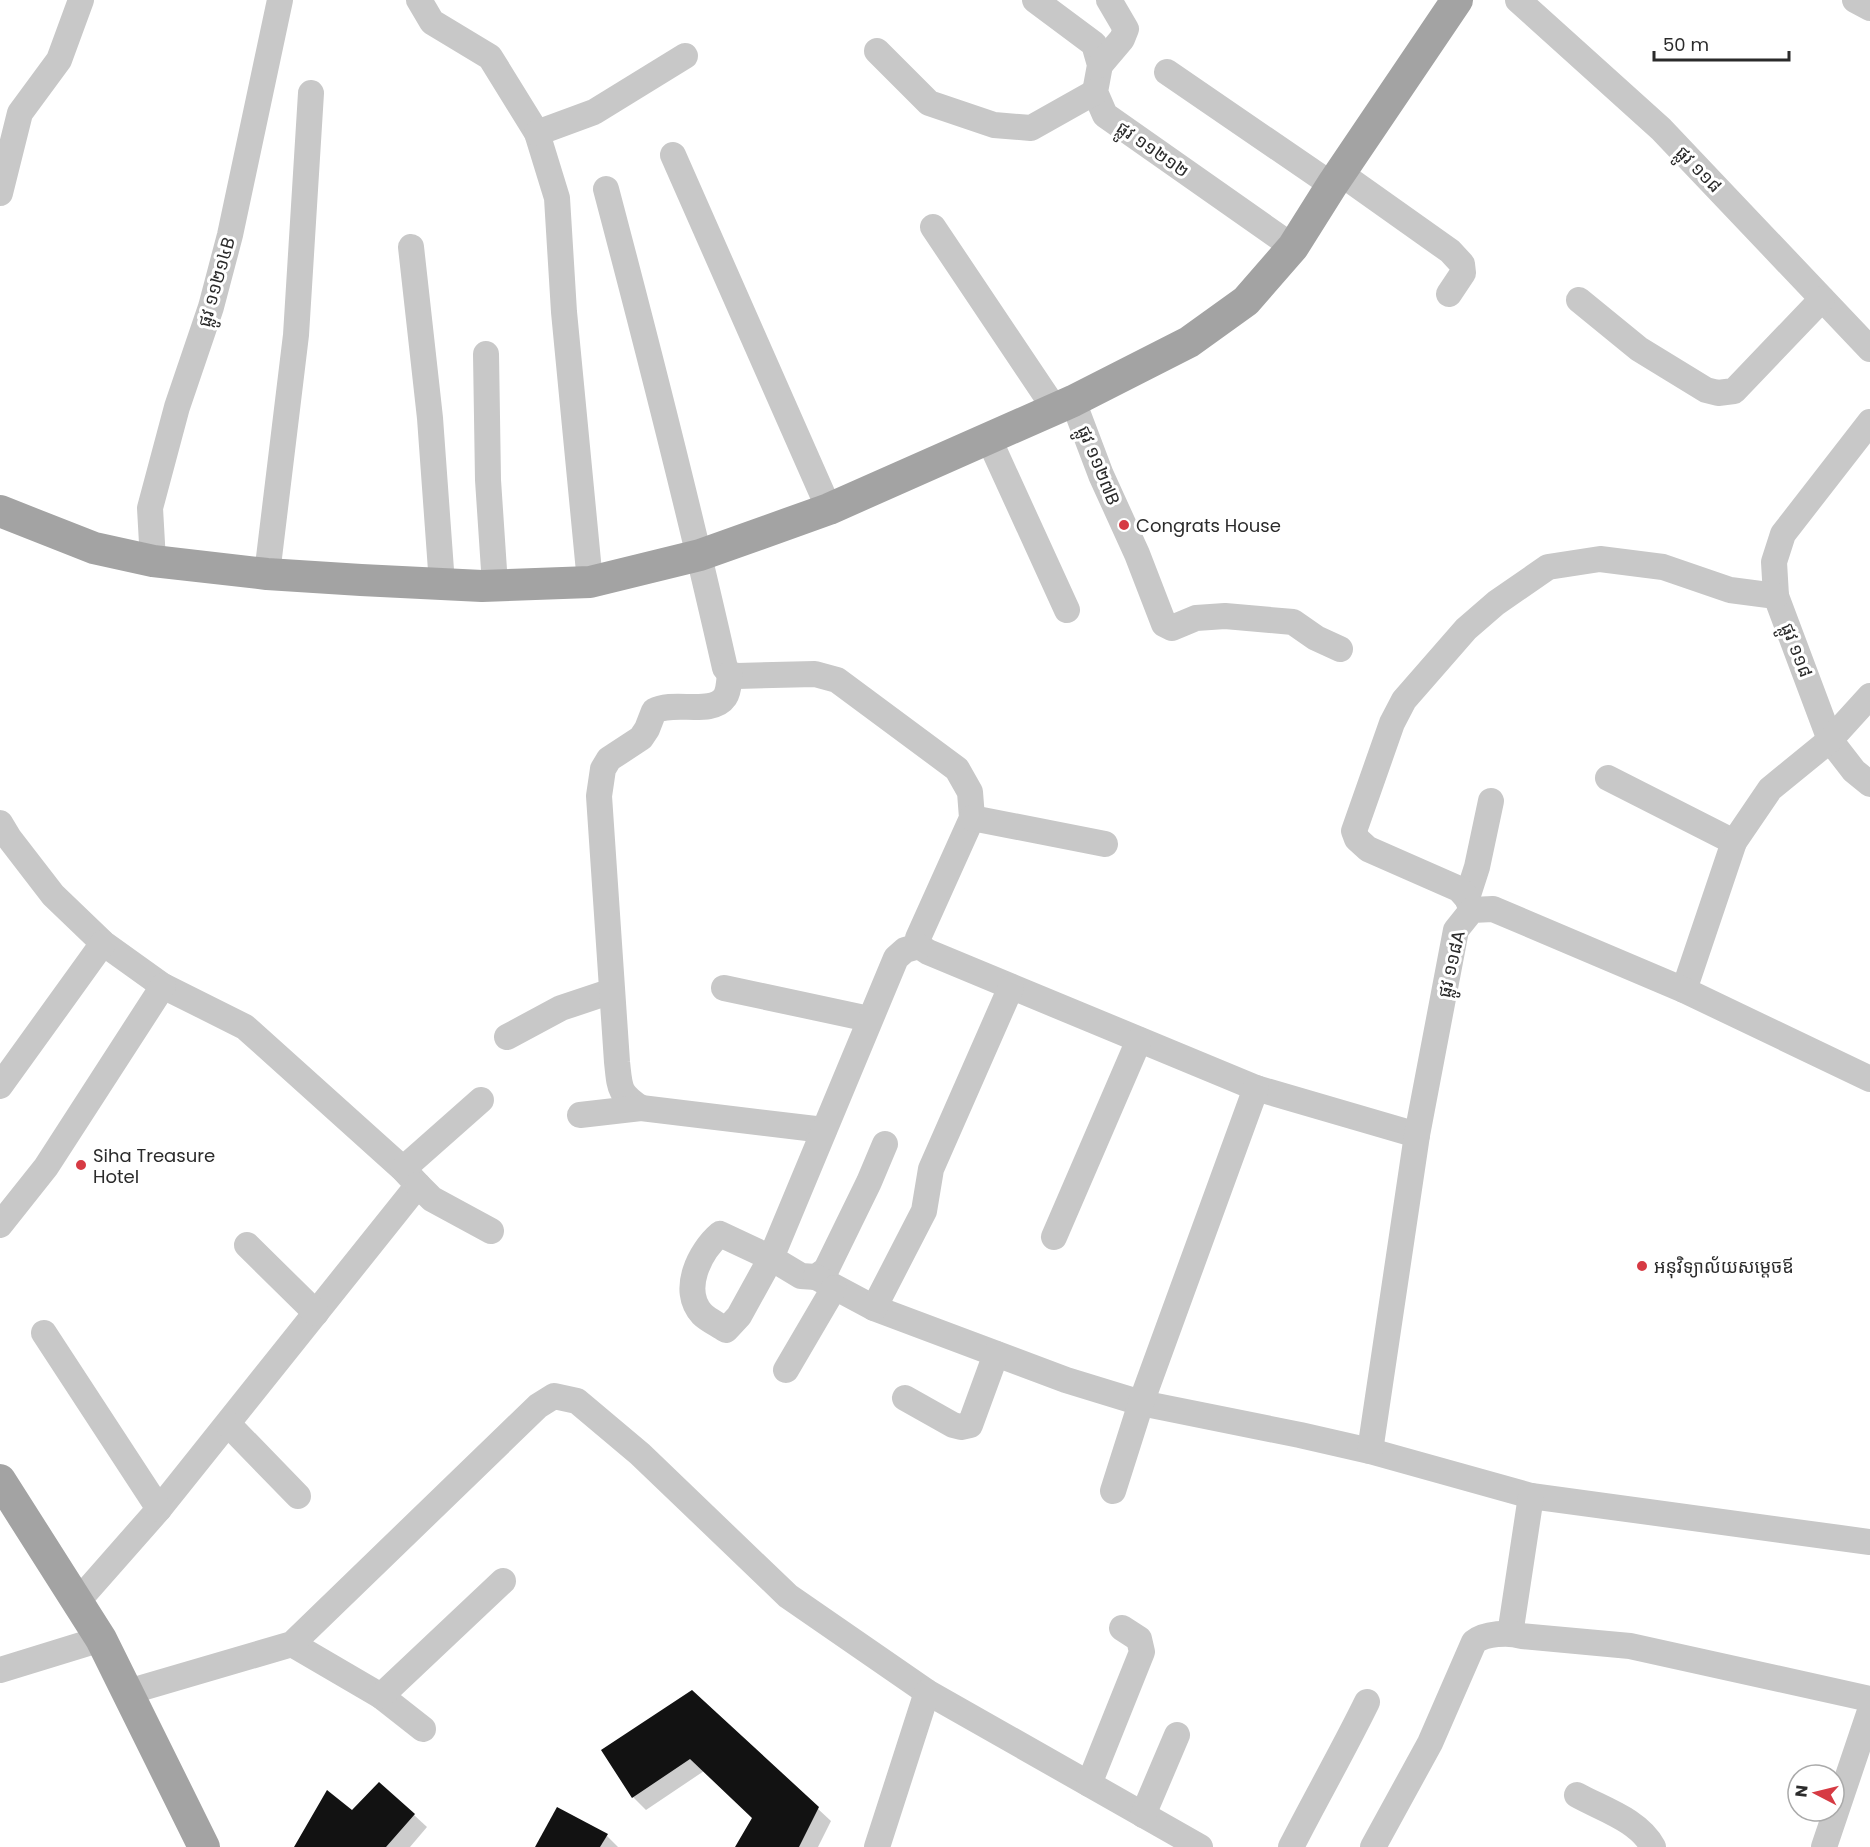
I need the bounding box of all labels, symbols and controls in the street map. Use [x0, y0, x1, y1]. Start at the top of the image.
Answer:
scale bar [1654, 24, 1789, 62]
text: 50 m [1663, 32, 1709, 57]
street label: ផ្លូវ ១១២១២ [1109, 115, 1194, 187]
street label: ផ្លូវ ១១៨ [1667, 140, 1728, 201]
street label: ផ្លូវ ១១២១៤B [191, 234, 245, 331]
street label: ផ្លូវ ១១២៧B [1068, 422, 1126, 510]
place label: Congrats House [1136, 513, 1281, 538]
marker: Congrats House [1117, 518, 1131, 532]
street label: ផ្លូវ ១១៨ [1771, 619, 1819, 682]
street label: ផ្លូវ ១១៨A [1431, 928, 1475, 1001]
place label: Siha Treasure Hotel [93, 1143, 215, 1189]
marker: Siha Treasure Hotel [74, 1158, 88, 1172]
place label: អនុវិទ្យាល័យសម្តេចឪ [1654, 1254, 1794, 1279]
marker: អនុវិទ្យាល័យសម្តេចឪ [1635, 1259, 1649, 1273]
north arrow [1786, 1763, 1846, 1823]
text: N [1789, 1784, 1814, 1799]

